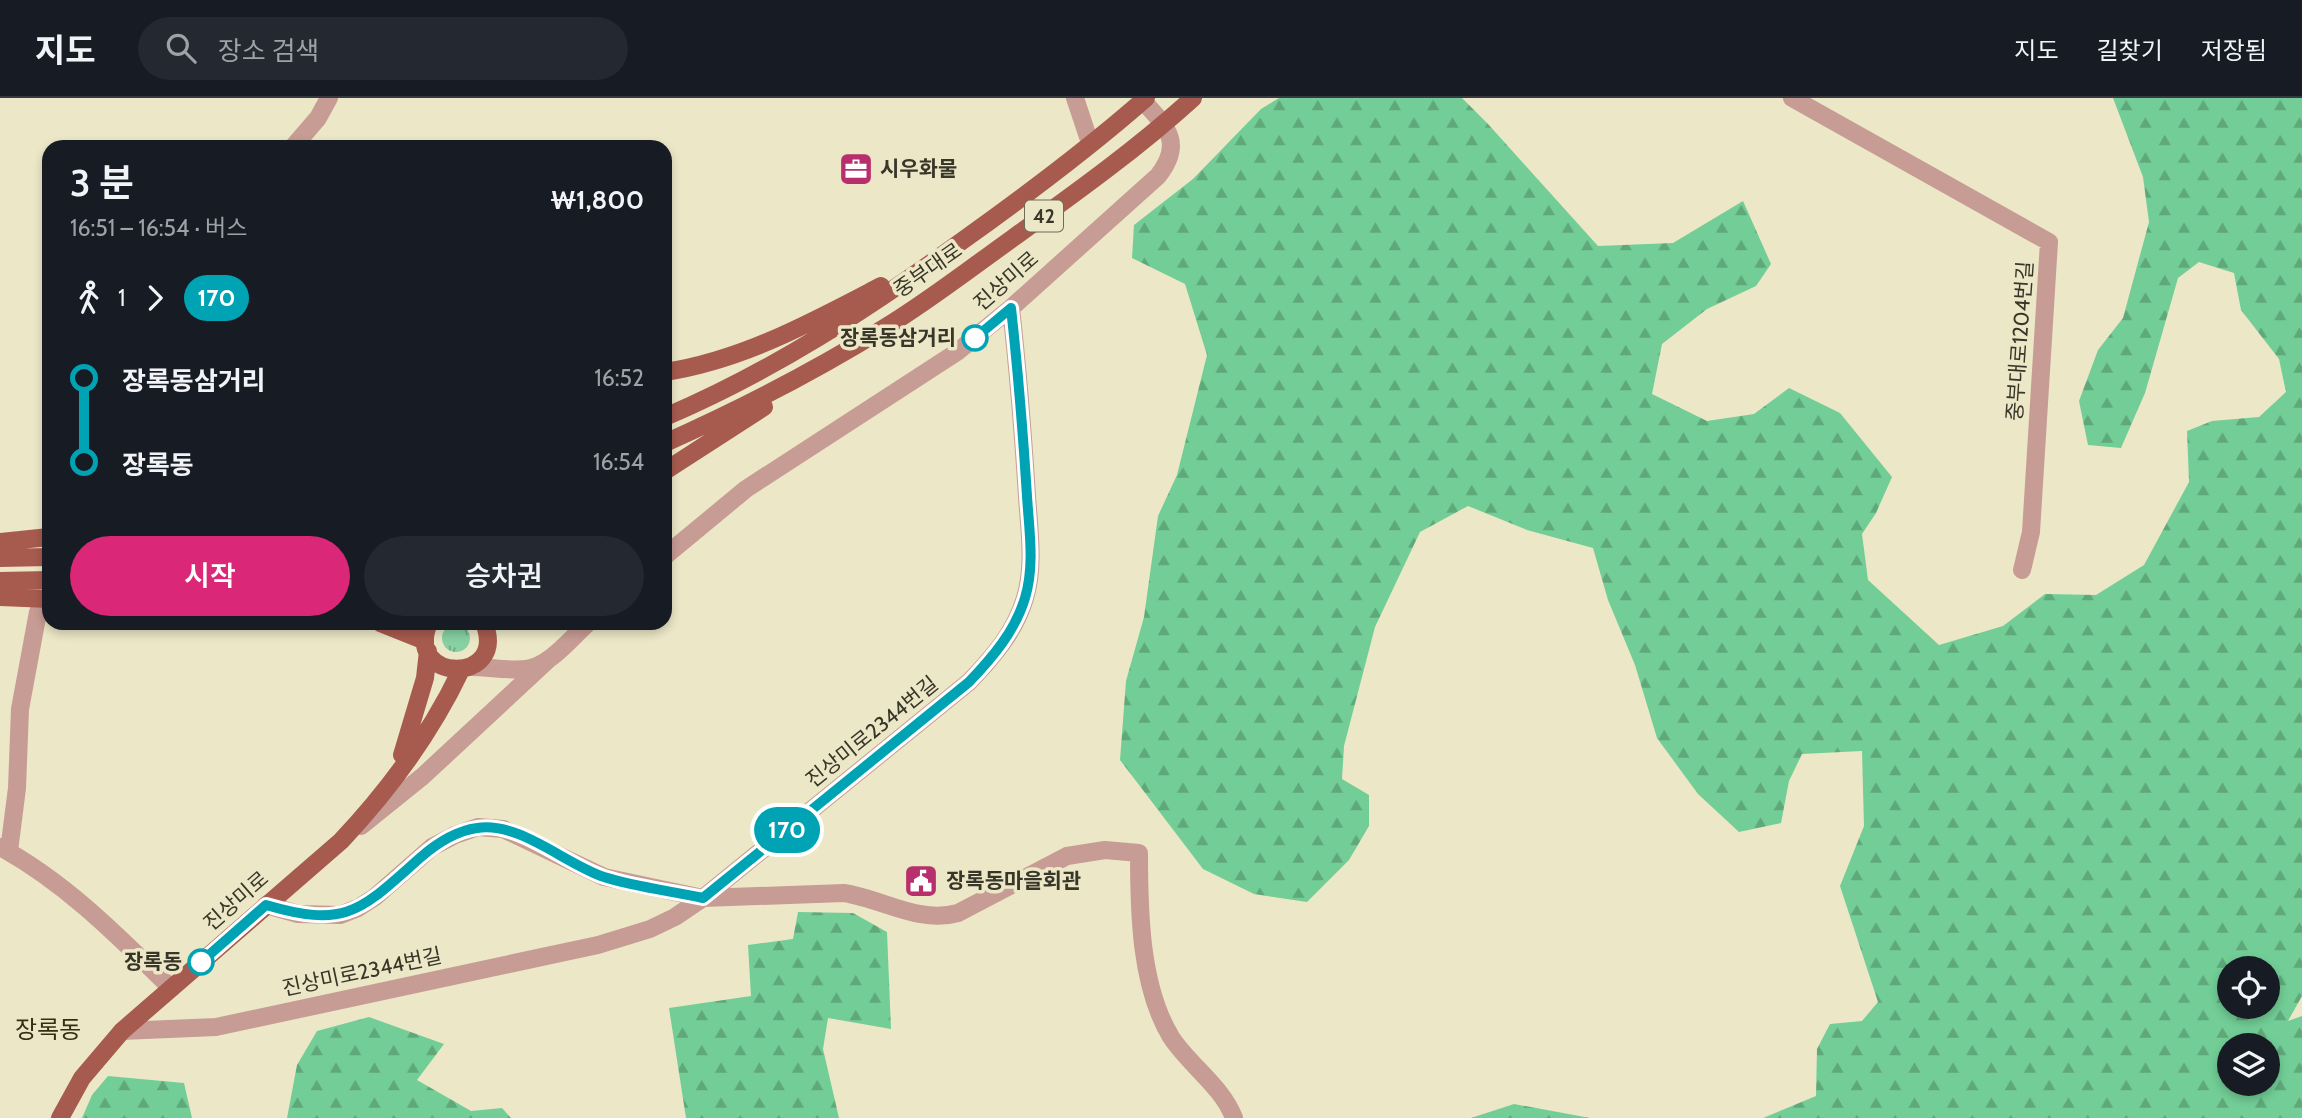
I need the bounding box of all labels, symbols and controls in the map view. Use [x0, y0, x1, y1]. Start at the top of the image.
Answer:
search box [138, 17, 628, 80]
icon: search [162, 29, 200, 67]
text: 지도 [35, 30, 96, 70]
text: 장소 검색 [218, 35, 319, 67]
text: 지도 [2014, 36, 2059, 65]
text: 길찾기 [2097, 36, 2163, 65]
text: 저장됨 [2201, 36, 2267, 65]
office icon: 시우화물 [837, 150, 875, 188]
place label: 시우화물 [880, 156, 957, 181]
text: 3 분 [70, 159, 134, 206]
text: ₩1,800 [551, 184, 644, 216]
road number: 42 [1025, 200, 1063, 232]
text: 16:51 – 16:54 · 버스 [70, 214, 247, 242]
street label: 중부대로 [889, 237, 967, 302]
street label: 진상미로 [968, 246, 1043, 315]
street label: 중부대로1204번길 [2001, 260, 2038, 422]
icon: walk [70, 279, 108, 317]
icon: forward [136, 279, 174, 317]
text: 170 [198, 283, 235, 312]
text: 1 [118, 284, 126, 312]
place label: 장록동삼거리 [840, 325, 956, 350]
marker: 장록동삼거리 [962, 325, 988, 351]
text: 16:52 [594, 364, 644, 392]
text: 장록동삼거리 [122, 365, 266, 397]
text: 16:54 [593, 448, 644, 476]
text: 장록동 [122, 449, 194, 481]
button: 시작 [70, 536, 350, 616]
button: 승차권 [364, 536, 644, 616]
street label: 진상미로2344번길 [801, 671, 943, 792]
line badge: 170 [747, 807, 827, 853]
text: 170 [768, 815, 806, 844]
public building icon: 장록동마을회관 [902, 862, 940, 900]
street label: 진상미로 [198, 866, 273, 935]
place label: 장록동마을회관 [946, 868, 1081, 893]
street label: 진상미로2344번길 [280, 942, 444, 1001]
place label: 장록동 [124, 949, 182, 974]
marker: 장록동 [188, 949, 214, 975]
map controls [2217, 956, 2280, 1096]
button: locate [2217, 956, 2280, 1019]
district label: 장록동 [15, 1015, 81, 1044]
button: layers [2217, 1033, 2280, 1096]

